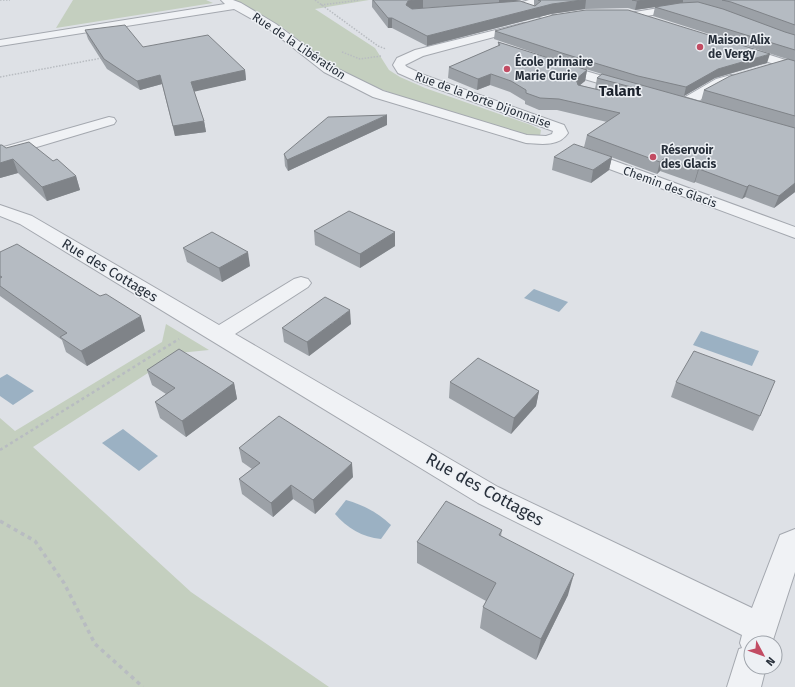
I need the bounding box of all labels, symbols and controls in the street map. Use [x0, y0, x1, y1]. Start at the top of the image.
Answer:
street label: Rue de la Libération [250, 10, 348, 82]
place label: Maison Alix de Vergy [708, 33, 771, 61]
marker: Maison Alix de Vergy [695, 42, 705, 52]
place label: École primaire Marie Curie [515, 53, 593, 83]
marker: École primaire Marie Curie [502, 64, 512, 74]
street label: Rue de la Porte Dijonnaise [413, 69, 553, 131]
district label: Talant [599, 82, 641, 100]
place label: Réservoir des Glacis [661, 143, 716, 171]
marker: Réservoir des Glacis [648, 152, 658, 162]
street label: Chemin des Glacis [621, 164, 719, 211]
street label: Rue des Cottages [59, 235, 161, 306]
street label: Rue des Cottages [422, 448, 548, 531]
north arrow [743, 635, 783, 675]
text: N [763, 654, 777, 668]

